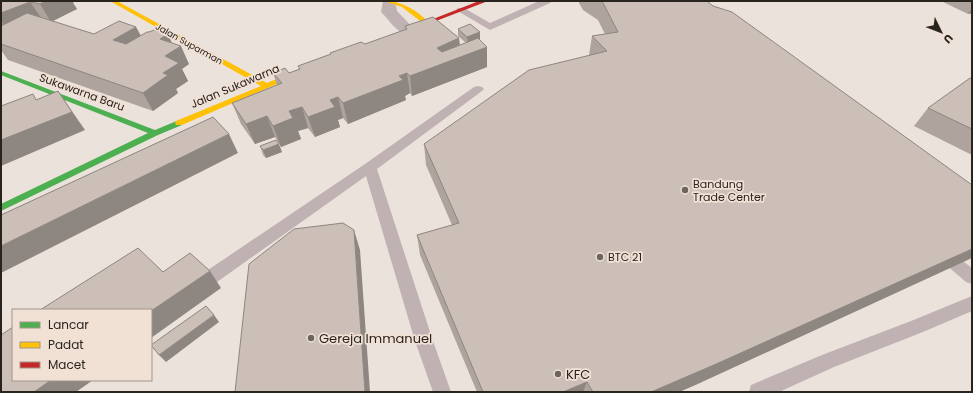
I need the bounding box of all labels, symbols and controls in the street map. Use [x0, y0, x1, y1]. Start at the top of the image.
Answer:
north arrow [921, 12, 961, 52]
street label: Jalan Suparman [153, 21, 225, 68]
text: U [940, 31, 957, 47]
street label: Jalan Sukawarna [188, 60, 282, 112]
street label: Sukawarna Baru [37, 69, 127, 115]
place label: Bandung Trade Center [693, 176, 765, 205]
marker: Bandung Trade Center [680, 185, 690, 195]
place label: BTC 21 [608, 249, 642, 265]
marker: BTC 21 [595, 252, 605, 262]
legend [12, 309, 152, 381]
text: Lancar [48, 316, 89, 333]
place label: Gereja Immanuel [319, 329, 432, 348]
marker: Gereja Immanuel [306, 333, 316, 343]
text: Padat [48, 336, 84, 353]
text: Macet [48, 356, 86, 373]
place label: KFC [566, 365, 590, 384]
marker: KFC [553, 369, 563, 379]

